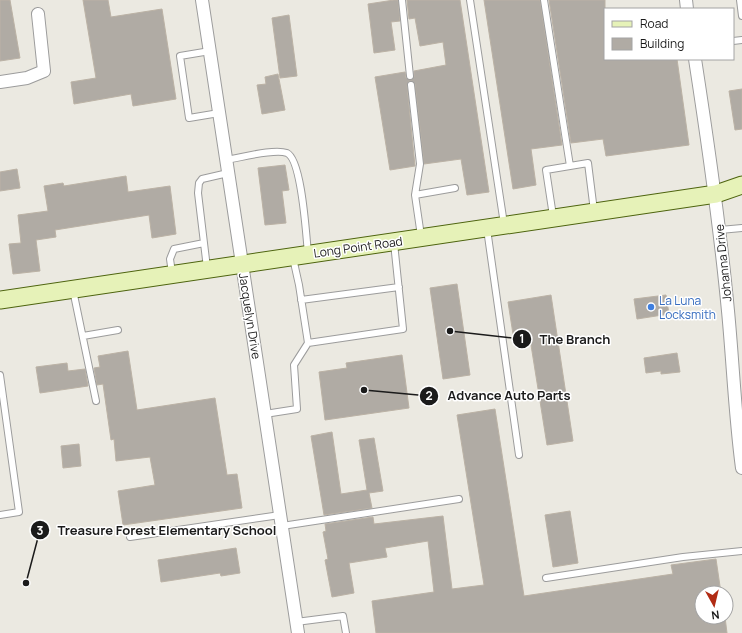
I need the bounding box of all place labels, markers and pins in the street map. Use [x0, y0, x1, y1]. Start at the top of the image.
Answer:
place label: La Luna Locksmith [659, 292, 716, 323]
marker: La Luna Locksmith [646, 302, 656, 312]
callout: The Branch [512, 327, 618, 352]
callout: Advance Auto Parts [419, 383, 578, 408]
callout: Treasure Forest Elementary School [30, 518, 285, 543]

